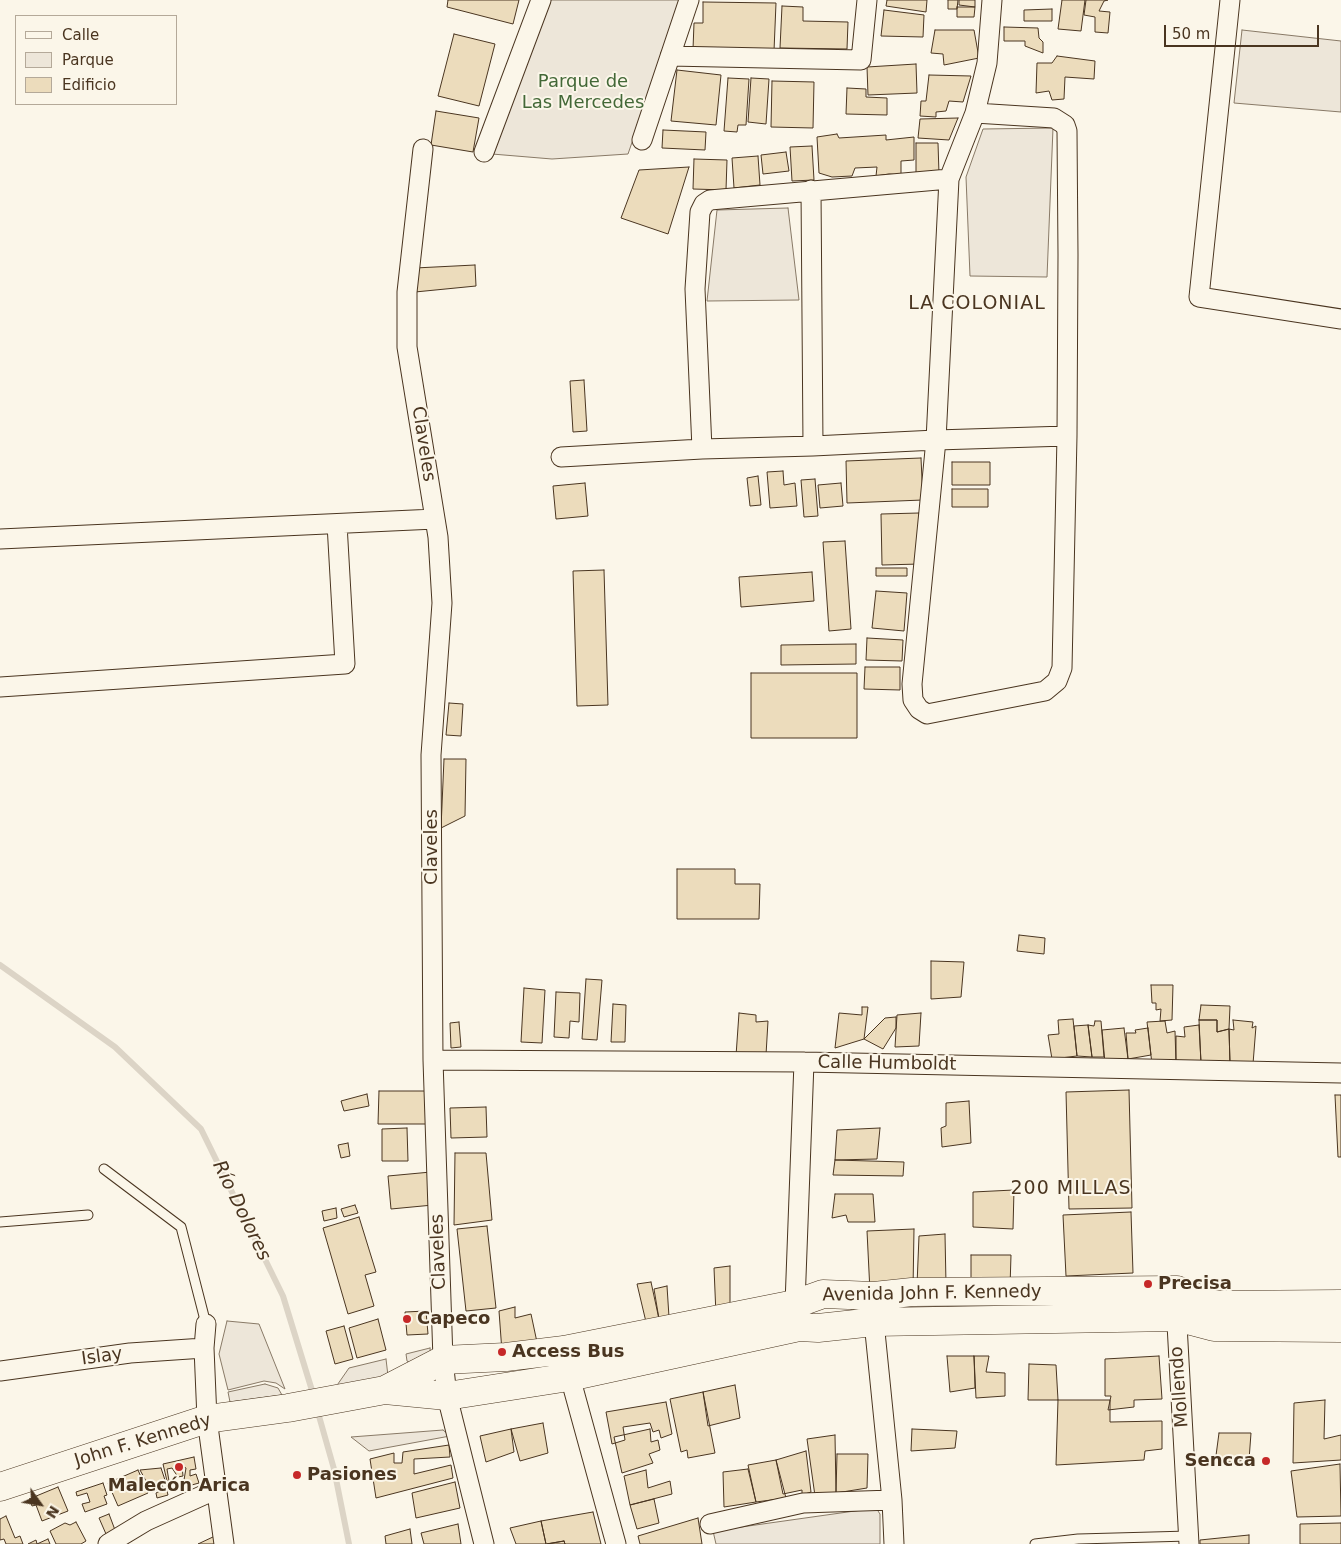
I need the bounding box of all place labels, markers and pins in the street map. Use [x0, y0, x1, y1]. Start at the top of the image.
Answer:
place label: Precisa [1158, 1273, 1232, 1295]
marker: Precisa [1142, 1278, 1154, 1290]
place label: Capeco [417, 1308, 490, 1330]
marker: Capeco [401, 1313, 413, 1325]
place label: Access Bus [512, 1341, 624, 1363]
marker: Access Bus [496, 1346, 508, 1358]
place label: Sencca [1185, 1450, 1256, 1472]
marker: Sencca [1260, 1455, 1272, 1467]
marker: Malecón Arica [173, 1461, 185, 1473]
place label: Pasiones [307, 1464, 397, 1486]
marker: Pasiones [291, 1469, 303, 1481]
place label: Malecón Arica [108, 1475, 250, 1497]

